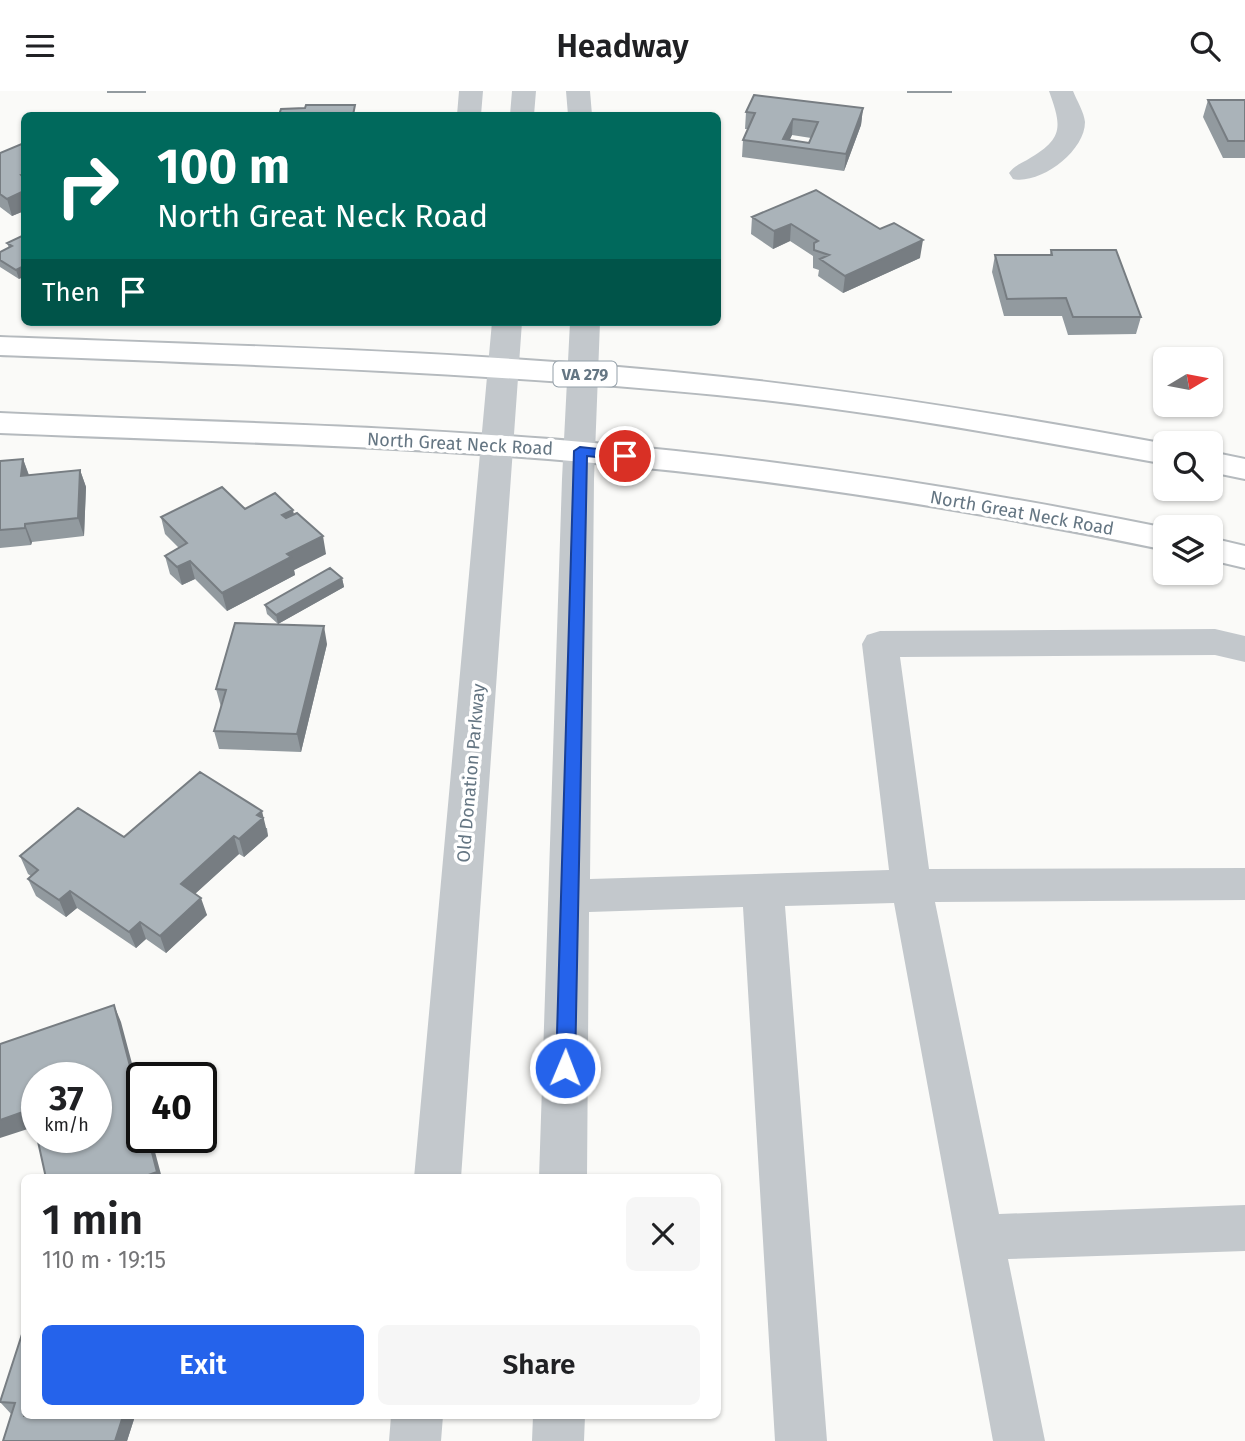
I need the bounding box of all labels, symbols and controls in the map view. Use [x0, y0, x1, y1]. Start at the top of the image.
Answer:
icon: menu [21, 27, 59, 65]
text: Headway [556, 27, 689, 65]
icon: search [1186, 27, 1224, 65]
text: 100 m [157, 137, 290, 196]
icon: right [42, 140, 133, 231]
text: North Great Neck Road [157, 197, 488, 235]
icon: arrive [114, 273, 152, 311]
text: Then [42, 277, 100, 308]
north arrow [1153, 347, 1223, 417]
map controls [1153, 347, 1223, 585]
road number: VA 279 [554, 361, 616, 387]
pin [595, 426, 655, 486]
street label: North Great Neck Road [366, 428, 554, 460]
button: search [1153, 431, 1223, 501]
icon: arrive [606, 437, 644, 475]
street label: North Great Neck Road [928, 486, 1116, 540]
button: layers [1153, 515, 1223, 585]
street label: Old Donation Parkway [452, 682, 490, 863]
position arrow [528, 1031, 602, 1105]
speed limit sign: 40 [126, 1062, 217, 1153]
text: 37 [49, 1077, 84, 1119]
text: km/h [44, 1114, 89, 1136]
text: 1 min [42, 1195, 143, 1245]
button: close [626, 1197, 700, 1271]
text: 110 m · 19:15 [42, 1246, 166, 1274]
button: Exit [42, 1325, 364, 1405]
button: Share [378, 1325, 700, 1405]

